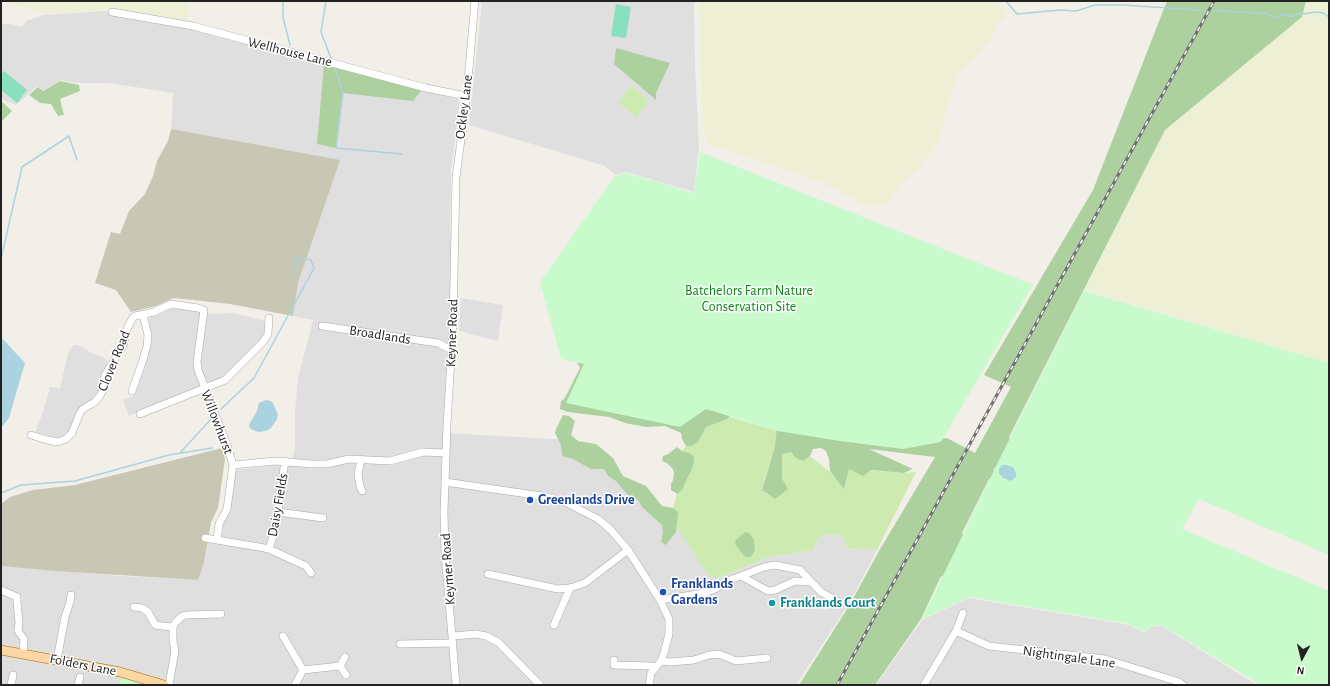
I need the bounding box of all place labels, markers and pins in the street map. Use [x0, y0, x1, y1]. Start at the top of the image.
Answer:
place label: Greenlands Drive [538, 492, 634, 508]
marker: Greenlands Drive [525, 495, 535, 505]
place label: Franklands Gardens [671, 576, 733, 608]
marker: Franklands Gardens [658, 587, 668, 597]
place label: Franklands Court [780, 595, 875, 611]
marker: Franklands Court [767, 598, 777, 608]

